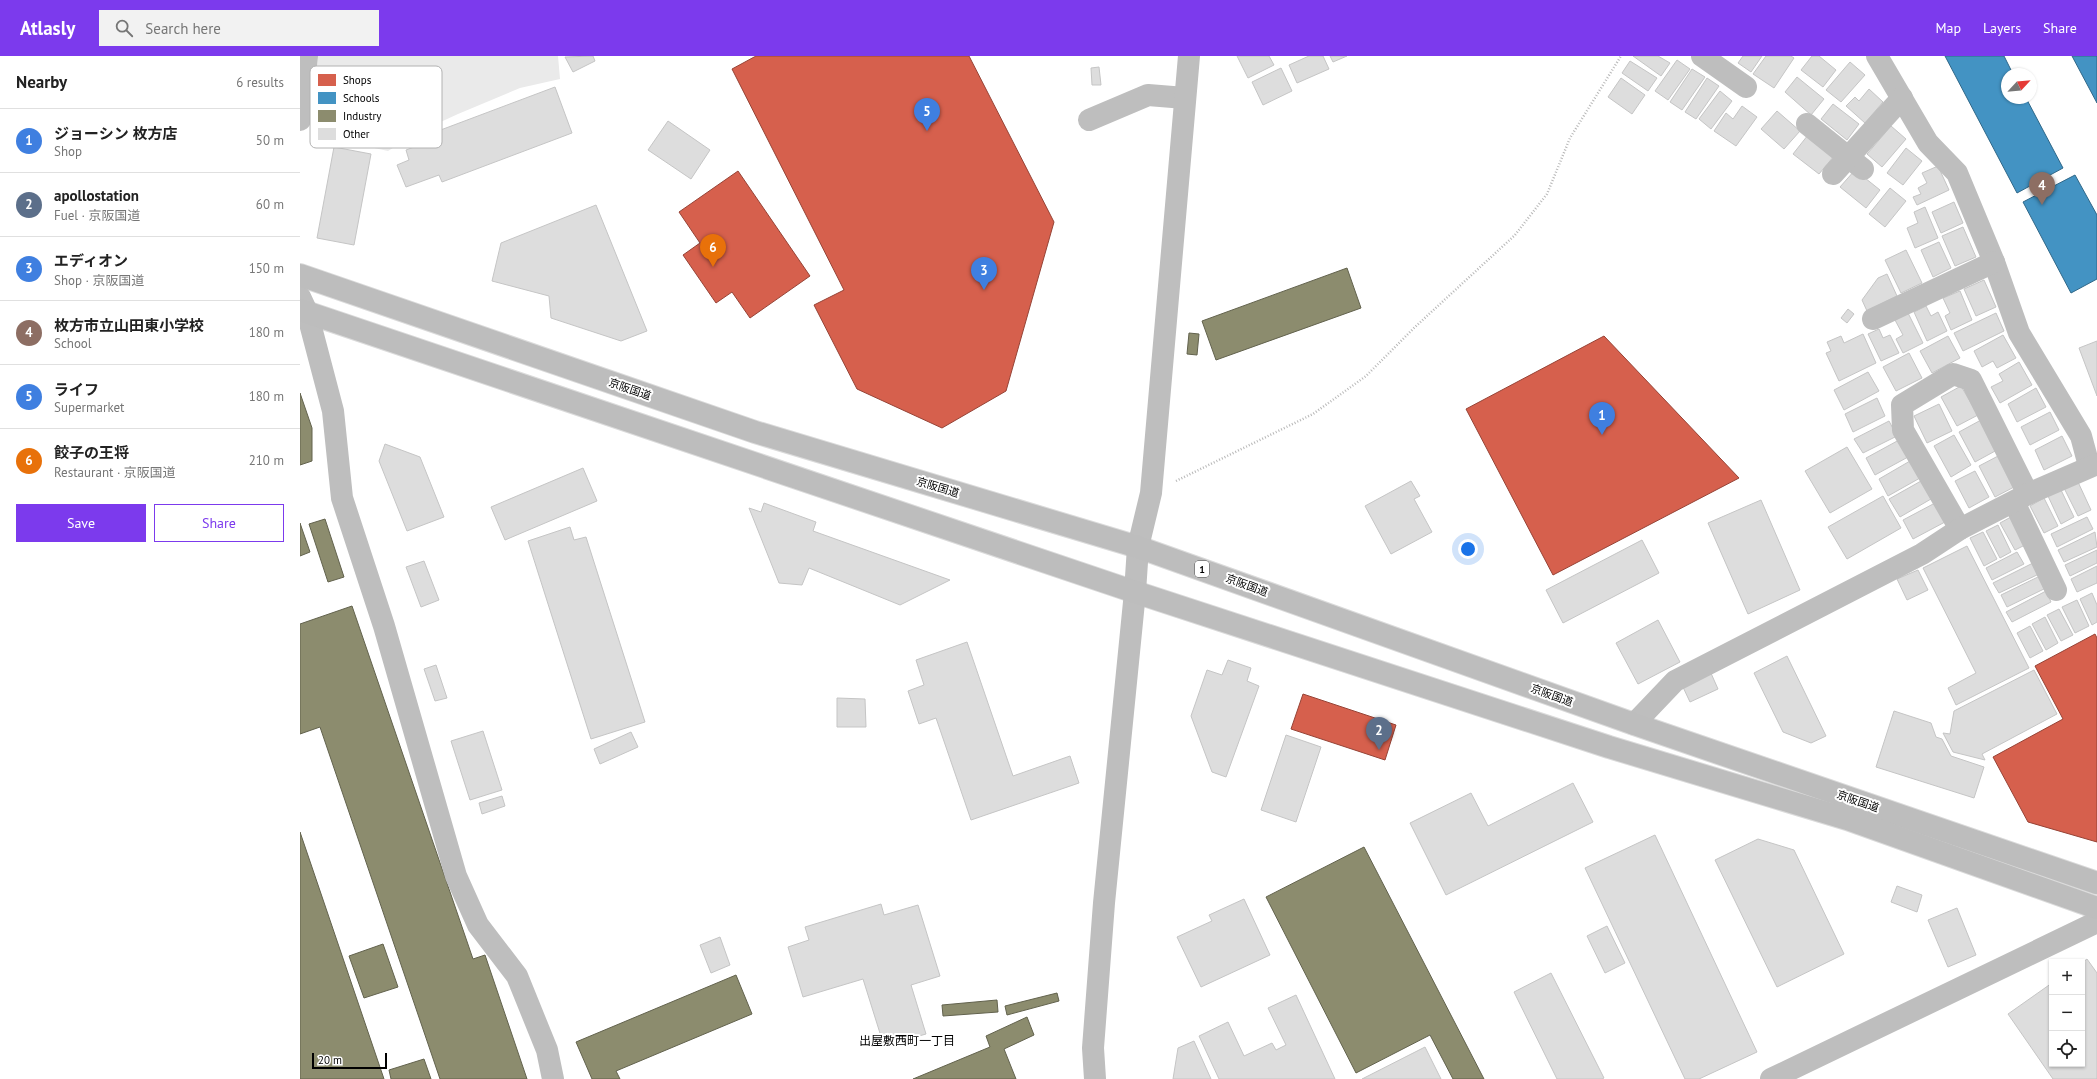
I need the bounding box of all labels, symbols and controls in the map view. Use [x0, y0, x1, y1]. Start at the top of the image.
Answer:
search box [99, 10, 379, 46]
text: Atlasly [20, 16, 75, 40]
icon: search [113, 17, 135, 39]
text: Search here [145, 19, 221, 38]
text: Map [1935, 19, 1961, 37]
text: Layers [1983, 19, 2021, 37]
text: Share [2043, 19, 2077, 37]
legend [310, 66, 442, 148]
north arrow [2001, 68, 2037, 104]
text: Nearby [16, 71, 67, 93]
text: Shops [343, 73, 372, 87]
text: 6 results [236, 74, 284, 91]
text: Schools [343, 91, 380, 105]
pin: 5 [914, 98, 940, 131]
text: Industry [343, 109, 382, 123]
text: ジョーシン 枚方店 [54, 124, 178, 143]
text: Other [343, 127, 370, 141]
text: 1 [25, 132, 33, 149]
text: 50 m [256, 132, 284, 149]
text: Shop [54, 143, 82, 160]
pin: 4 [2029, 172, 2055, 205]
text: apollostation [54, 186, 139, 205]
text: 2 [25, 196, 33, 213]
text: 60 m [256, 196, 284, 213]
text: Fuel · 京阪国道 [54, 207, 141, 224]
pin: 6 [700, 234, 726, 267]
text: エディオン [54, 251, 128, 270]
pin: 3 [971, 257, 997, 290]
text: 3 [25, 260, 33, 277]
text: 150 m [249, 260, 284, 277]
text: Shop · 京阪国道 [54, 272, 144, 289]
text: 枚方市立山田東小学校 [54, 316, 204, 335]
text: 4 [25, 324, 33, 341]
text: 180 m [249, 324, 284, 341]
text: School [54, 335, 92, 352]
street label: 京阪国道 [607, 375, 653, 403]
text: ライフ [54, 380, 99, 399]
text: 5 [25, 388, 33, 405]
text: 180 m [249, 388, 284, 405]
text: Supermarket [54, 399, 124, 416]
pin: 1 [1589, 402, 1615, 435]
text: 餃子の王将 [54, 443, 129, 462]
text: 6 [25, 452, 33, 469]
text: 210 m [249, 452, 284, 469]
text: Restaurant · 京阪国道 [54, 464, 176, 481]
street label: 京阪国道 [915, 474, 961, 500]
button: Save [16, 504, 146, 542]
button: Share [154, 504, 284, 542]
your location [1458, 539, 1478, 559]
road number: 1 [1195, 561, 1209, 577]
street label: 京阪国道 [1224, 571, 1270, 599]
street label: 京阪国道 [1529, 681, 1575, 709]
pin: 2 [1366, 717, 1392, 750]
street label: 京阪国道 [1835, 787, 1881, 815]
map controls [2049, 959, 2085, 1067]
button: + [2049, 959, 2085, 995]
button: − [2049, 995, 2085, 1031]
button: locate [2049, 1031, 2085, 1067]
district label: 出屋敷西町一丁目 [859, 1033, 955, 1048]
scale bar [312, 1051, 387, 1070]
text: 20 m [318, 1053, 342, 1067]

